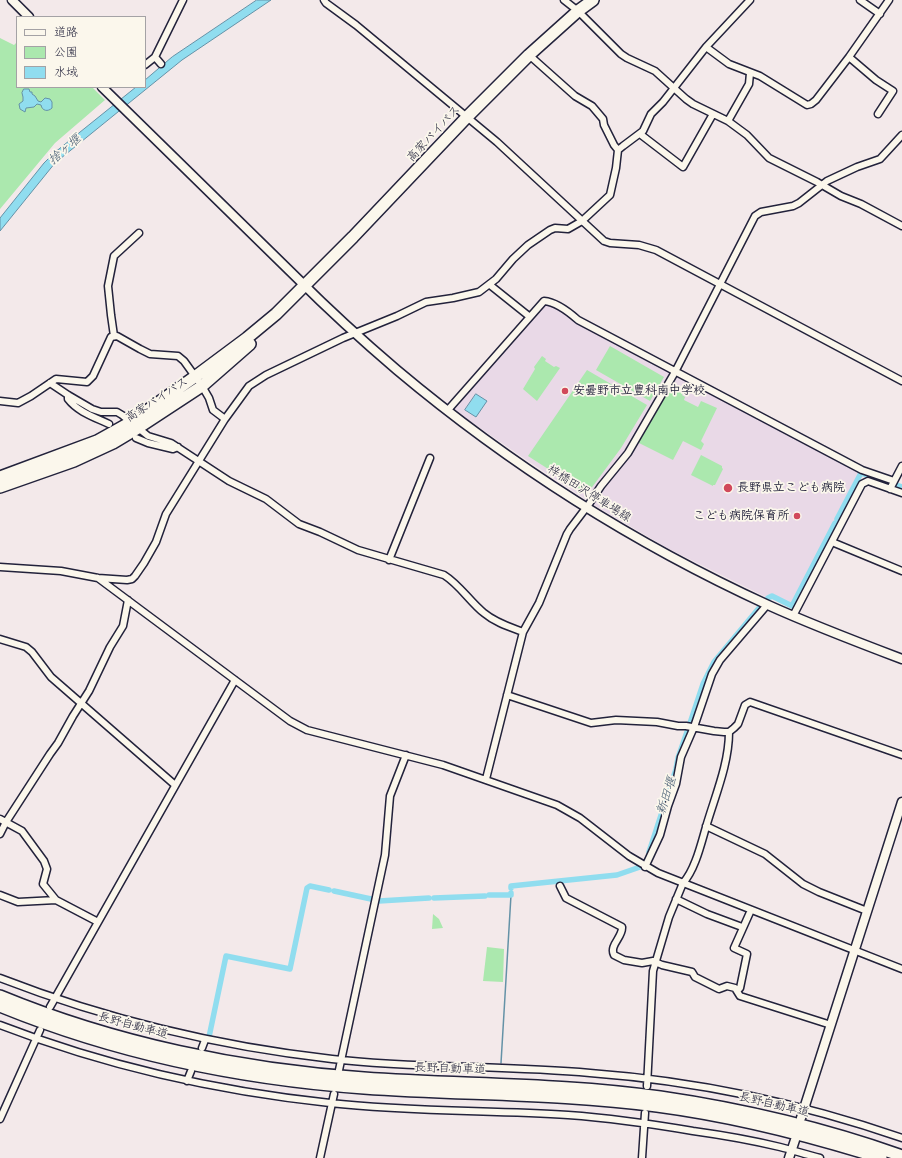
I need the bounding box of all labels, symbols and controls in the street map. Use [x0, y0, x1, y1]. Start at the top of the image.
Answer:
legend [16, 16, 146, 88]
text: 道路 [54, 21, 78, 43]
text: 公園 [54, 41, 78, 63]
text: 水域 [54, 61, 78, 83]
street label: 高家バイパス [404, 103, 464, 165]
water label: 捨ヶ堰 [45, 131, 85, 169]
street label: 高家バイパス [123, 374, 191, 426]
place label: 安曇野市立豊科南中学校 [573, 384, 705, 398]
marker: 安曇野市立豊科南中学校 [560, 386, 570, 396]
street label: 梓橋田沢停車場線 [544, 462, 634, 526]
place label: 長野県立こども病院 [737, 481, 845, 495]
marker: 長野県立こども病院 [722, 482, 734, 494]
place label: こども病院保育所 [693, 509, 789, 523]
marker: こども病院保育所 [792, 511, 802, 521]
water label: 新田堰 [654, 775, 680, 817]
street label: 長野自動車道 [96, 1010, 170, 1042]
street label: 長野自動車道 [414, 1061, 486, 1077]
street label: 長野自動車道 [737, 1090, 811, 1120]

